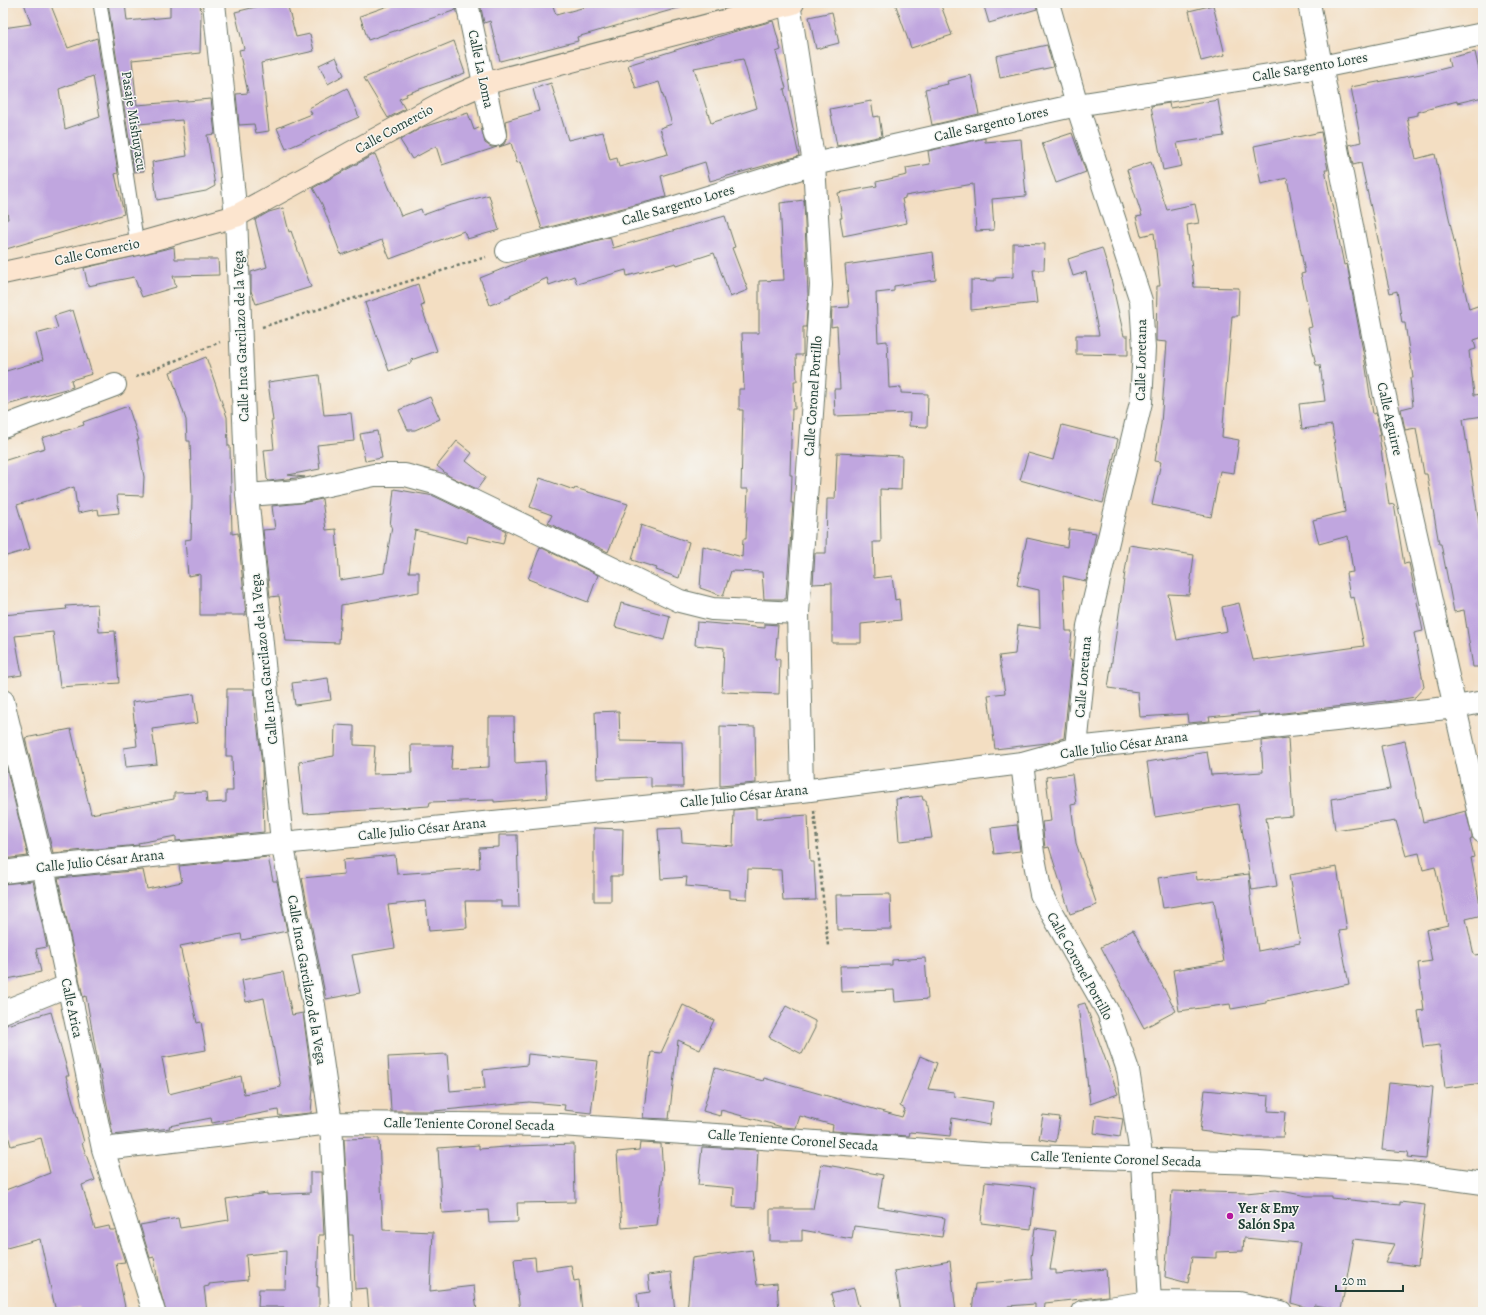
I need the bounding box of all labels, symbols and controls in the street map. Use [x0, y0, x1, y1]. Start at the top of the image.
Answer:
street label: Calle La Loma [463, 28, 499, 110]
street label: Calle Sargento Lores [1251, 48, 1369, 86]
street label: Pasaje Mishuyacu [117, 70, 151, 173]
street label: Calle Comercio [352, 100, 437, 158]
street label: Calle Sargento Lores [932, 102, 1050, 146]
street label: Calle Sargento Lores [619, 180, 737, 230]
street label: Calle Comercio [53, 234, 141, 270]
street label: Calle Inca Garcilazo de la Vega [228, 249, 253, 422]
street label: Calle Loretana [1131, 318, 1151, 401]
street label: Calle Coronel Portillo [799, 335, 827, 457]
street label: Calle Aguirre [1372, 380, 1408, 458]
street label: Calle Inca Garcilazo de la Vega [246, 572, 282, 746]
street label: Calle Loretana [1070, 635, 1096, 719]
street label: Calle Julio César Arana [1059, 727, 1190, 763]
street label: Calle Julio César Arana [679, 780, 810, 812]
street label: Calle Julio César Arana [357, 813, 488, 845]
street label: Calle Julio César Arana [35, 845, 166, 877]
street label: Calle Inca Garcilazo de la Vega [283, 894, 331, 1067]
street label: Calle Coronel Portillo [1042, 909, 1118, 1023]
street label: Calle Arica [56, 976, 88, 1040]
street label: Calle Teniente Coronel Secada [383, 1113, 555, 1135]
street label: Calle Teniente Coronel Secada [707, 1125, 879, 1155]
street label: Calle Teniente Coronel Secada [1030, 1147, 1202, 1171]
place label: Yer & Emy Salón Spa [1237, 1199, 1299, 1234]
marker: Yer & Emy Salón Spa [1225, 1211, 1235, 1221]
scale bar [1336, 1267, 1403, 1293]
text: 20 m [1342, 1273, 1366, 1289]

